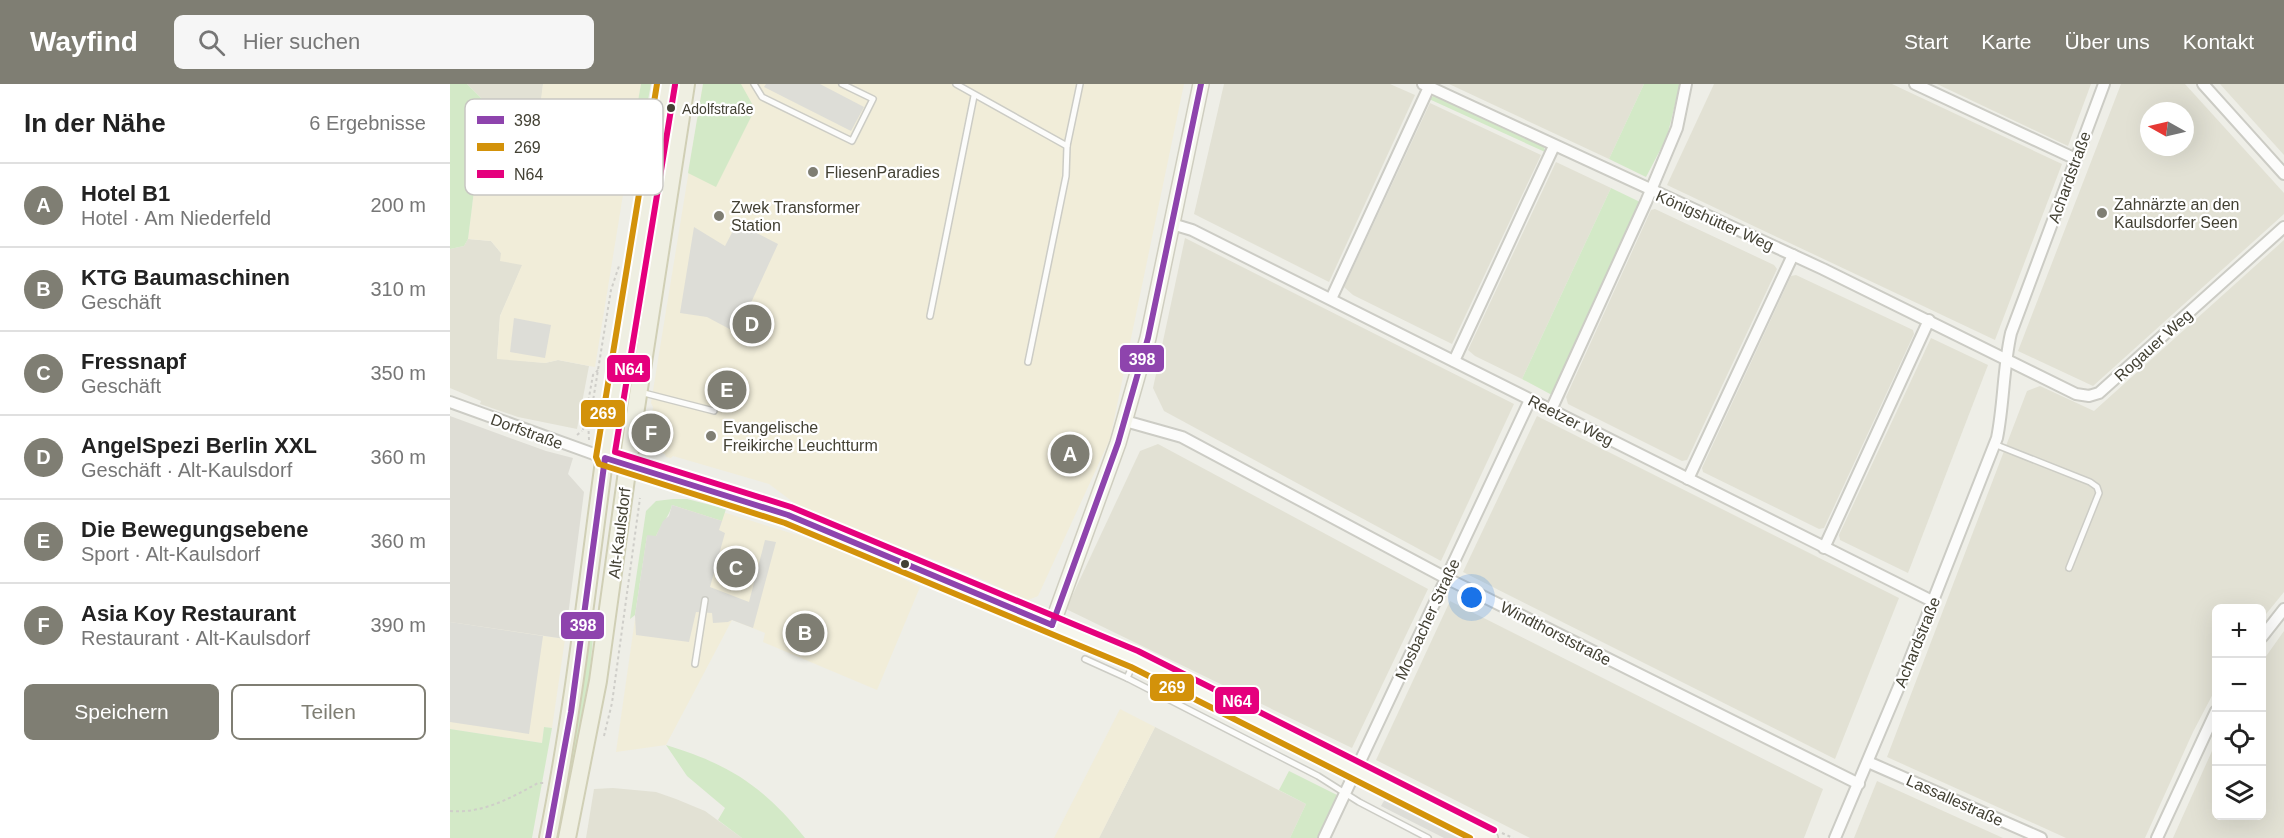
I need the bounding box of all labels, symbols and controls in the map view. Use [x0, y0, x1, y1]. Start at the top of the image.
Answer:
search box [174, 15, 594, 69]
text: Wayfind [30, 26, 138, 57]
icon: search [195, 26, 228, 59]
text: Hier suchen [243, 29, 360, 54]
text: Start [1904, 30, 1948, 53]
text: Karte [1981, 30, 2032, 53]
text: Über uns [2065, 30, 2150, 53]
text: Kontakt [2183, 30, 2254, 53]
legend [465, 99, 663, 195]
place label: Adolfstraße [682, 101, 754, 117]
marker: Adolfstraße [665, 102, 677, 114]
north arrow [2140, 102, 2194, 156]
text: In der Nähe [24, 108, 166, 138]
text: 6 Ergebnisse [309, 112, 426, 134]
text: 398 [514, 112, 541, 129]
street label: Achardstraße [2045, 129, 2094, 225]
text: 269 [514, 139, 541, 156]
place label: FliesenParadies [825, 164, 940, 181]
marker: FliesenParadies [806, 165, 820, 179]
text: N64 [514, 166, 543, 183]
text: Hotel B1 [81, 181, 170, 206]
street label: Königshütter Weg [1653, 187, 1776, 254]
text: A [36, 194, 51, 216]
text: 200 m [370, 194, 426, 216]
place label: Zahnärzte an den Kaulsdorfer Seen [2114, 196, 2239, 231]
place label: Zwek Transformer Station [731, 199, 861, 234]
marker: Zahnärzte an den Kaulsdorfer Seen [2095, 206, 2109, 220]
text: Hotel · Am Niederfeld [81, 207, 271, 229]
marker: Zwek Transformer Station [712, 209, 726, 223]
text: KTG Baumaschinen [81, 265, 290, 290]
text: B [36, 278, 51, 300]
text: 310 m [370, 278, 426, 300]
text: Geschäft [81, 291, 161, 313]
pin: D [732, 302, 772, 346]
street label: Rogauer Weg [2111, 306, 2196, 385]
line badge: 398 [1119, 344, 1165, 373]
text: Fressnapf [81, 349, 186, 374]
text: 398 [1129, 351, 1155, 368]
line badge: N64 [606, 354, 651, 383]
text: N64 [614, 361, 644, 378]
text: C [36, 362, 51, 384]
text: 350 m [370, 362, 426, 384]
pin: E [708, 368, 746, 412]
text: Geschäft [81, 375, 161, 397]
street label: Reetzer Weg [1525, 392, 1616, 449]
line badge: 269 [580, 399, 626, 428]
text: 269 [590, 405, 616, 422]
pin: F [632, 410, 670, 456]
street label: Dorfstraße [488, 411, 565, 452]
place label: Evangelische Freikirche Leuchtturm [723, 419, 878, 454]
marker: Evangelische Freikirche Leuchtturm [704, 429, 718, 443]
pin: A [1050, 432, 1090, 476]
text: AngelSpezi Berlin XXL [81, 433, 317, 458]
text: D [36, 446, 51, 468]
text: 360 m [370, 446, 426, 468]
text: Geschäft · Alt-Kaulsdorf [81, 459, 292, 481]
street label: Alt-Kaulsdorf [605, 486, 634, 580]
text: Die Bewegungsebene [81, 517, 308, 542]
text: E [37, 530, 50, 552]
text: 360 m [370, 530, 426, 552]
text: Sport · Alt-Kaulsdorf [81, 543, 260, 565]
pin: C [716, 546, 756, 590]
street label: Mosbacher Straße [1392, 556, 1463, 682]
unlabelled marker [899, 558, 911, 570]
your location [1457, 583, 1486, 612]
street label: Achardstraße [1892, 594, 1943, 690]
street label: Windthorststraße [1498, 598, 1614, 669]
text: Asia Koy Restaurant [81, 601, 296, 626]
map controls [2212, 604, 2266, 820]
button: + [2212, 604, 2266, 658]
pin: B [786, 610, 824, 656]
line badge: 398 [560, 611, 605, 640]
text: F [37, 614, 50, 636]
text: 390 m [370, 614, 426, 636]
text: 398 [570, 617, 596, 634]
text: Restaurant · Alt-Kaulsdorf [81, 627, 310, 649]
button: − [2212, 658, 2266, 712]
line badge: 269 [1149, 673, 1195, 702]
text: 269 [1159, 679, 1185, 696]
button: Speichern [24, 684, 219, 740]
button: Teilen [231, 684, 426, 740]
line badge: N64 [1214, 686, 1260, 715]
text: N64 [1222, 693, 1252, 710]
button: locate [2212, 712, 2266, 766]
button: layers [2212, 766, 2266, 820]
street label: Lassallestraße [1904, 772, 2006, 829]

